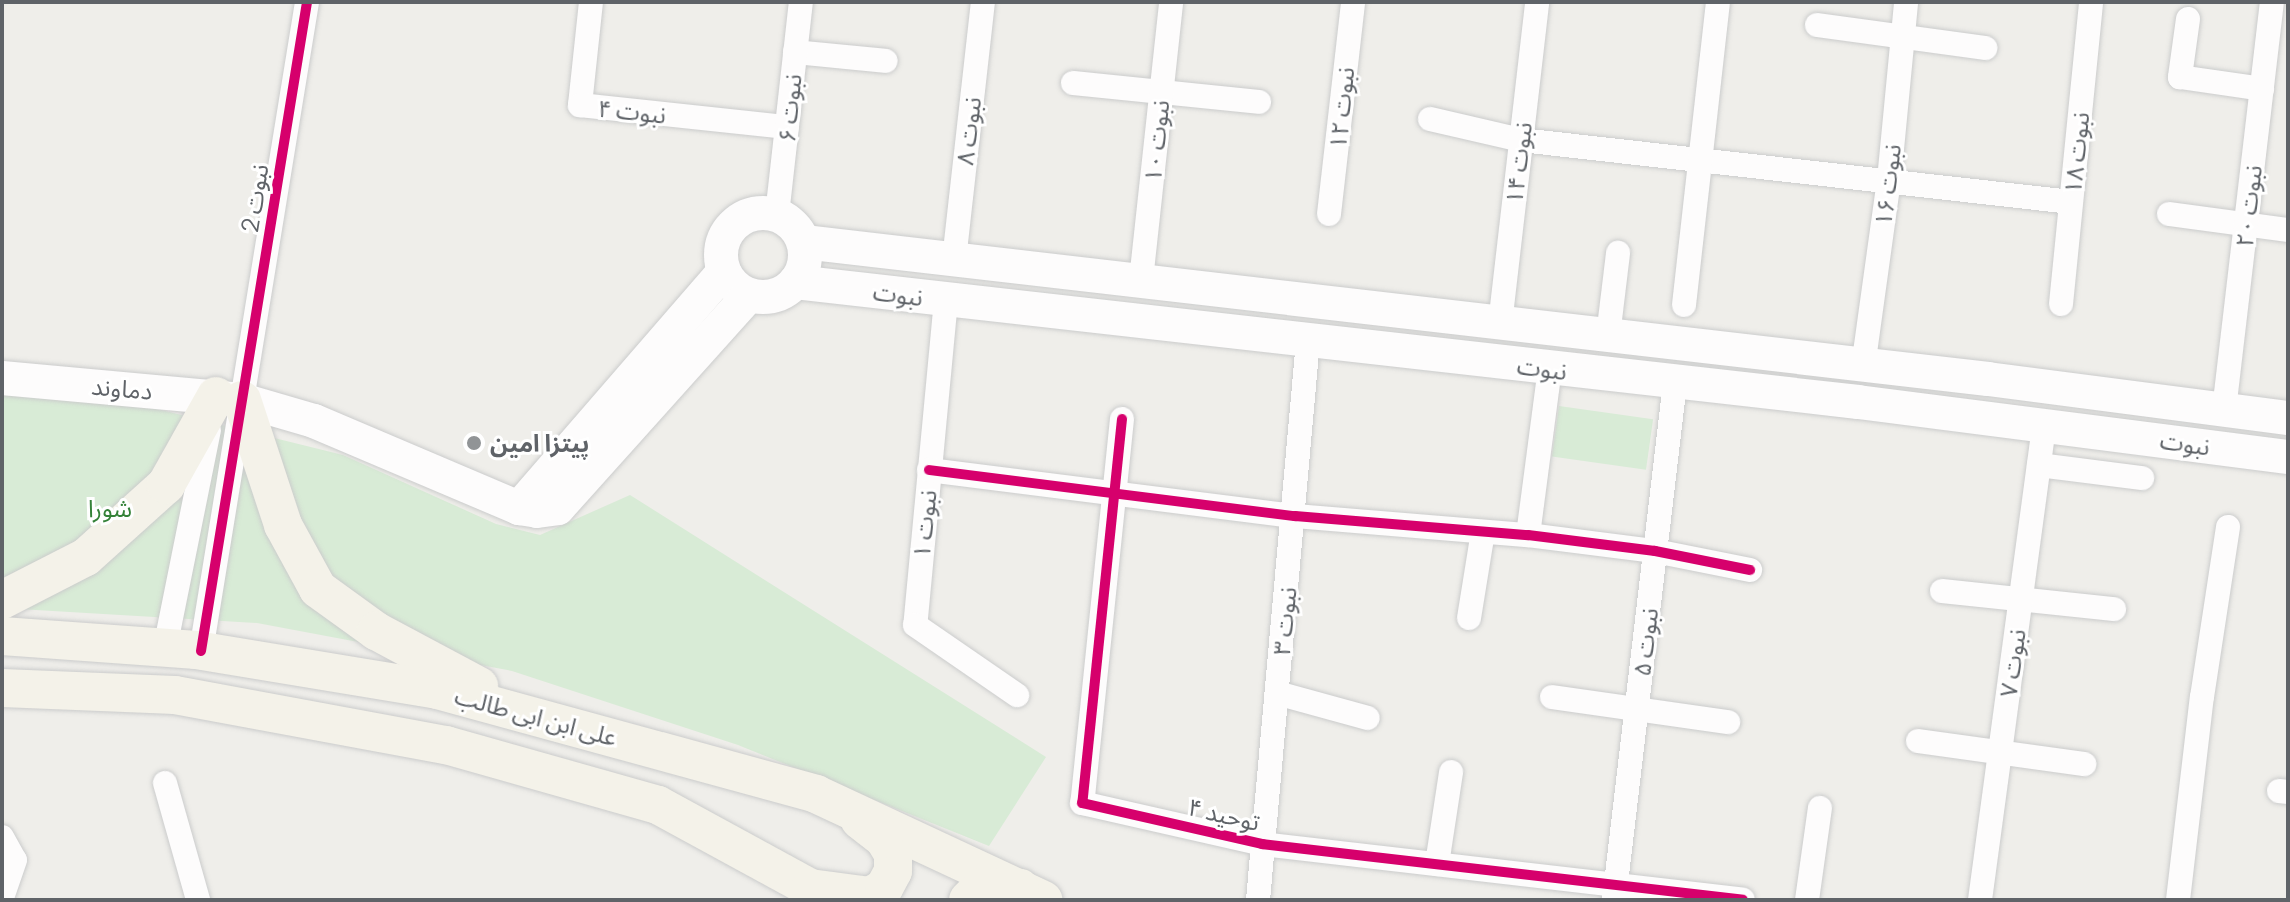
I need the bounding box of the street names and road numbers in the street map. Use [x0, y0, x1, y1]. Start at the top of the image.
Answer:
street label: نبوت ۱۲ [1322, 66, 1360, 150]
street label: نبوت ۶ [771, 72, 807, 144]
street label: نبوت ۴ [596, 93, 668, 129]
street label: نبوت ۸ [950, 95, 986, 167]
street label: نبوت ۱۰ [1137, 99, 1175, 183]
street label: نبوت ۱۸ [2057, 111, 2095, 195]
street label: نبوت ۱۴ [1499, 120, 1537, 206]
street label: نبوت ۱۶ [1868, 142, 1906, 228]
street label: نبوت 2 [234, 162, 274, 234]
street label: نبوت ۲۰ [2229, 163, 2267, 249]
street label: نبوت [872, 277, 924, 311]
street label: نبوت [1516, 351, 1568, 385]
street label: دماوند [90, 371, 154, 405]
street label: نبوت [2158, 425, 2212, 461]
street label: نبوت ۱ [906, 488, 942, 560]
street label: نبوت ۳ [1266, 585, 1302, 657]
street label: نبوت ۵ [1627, 606, 1663, 678]
street label: نبوت ۷ [1993, 627, 2031, 699]
street label: علی ابن ابی طالب [452, 681, 620, 751]
street label: توحید ۴ [1185, 792, 1263, 836]

